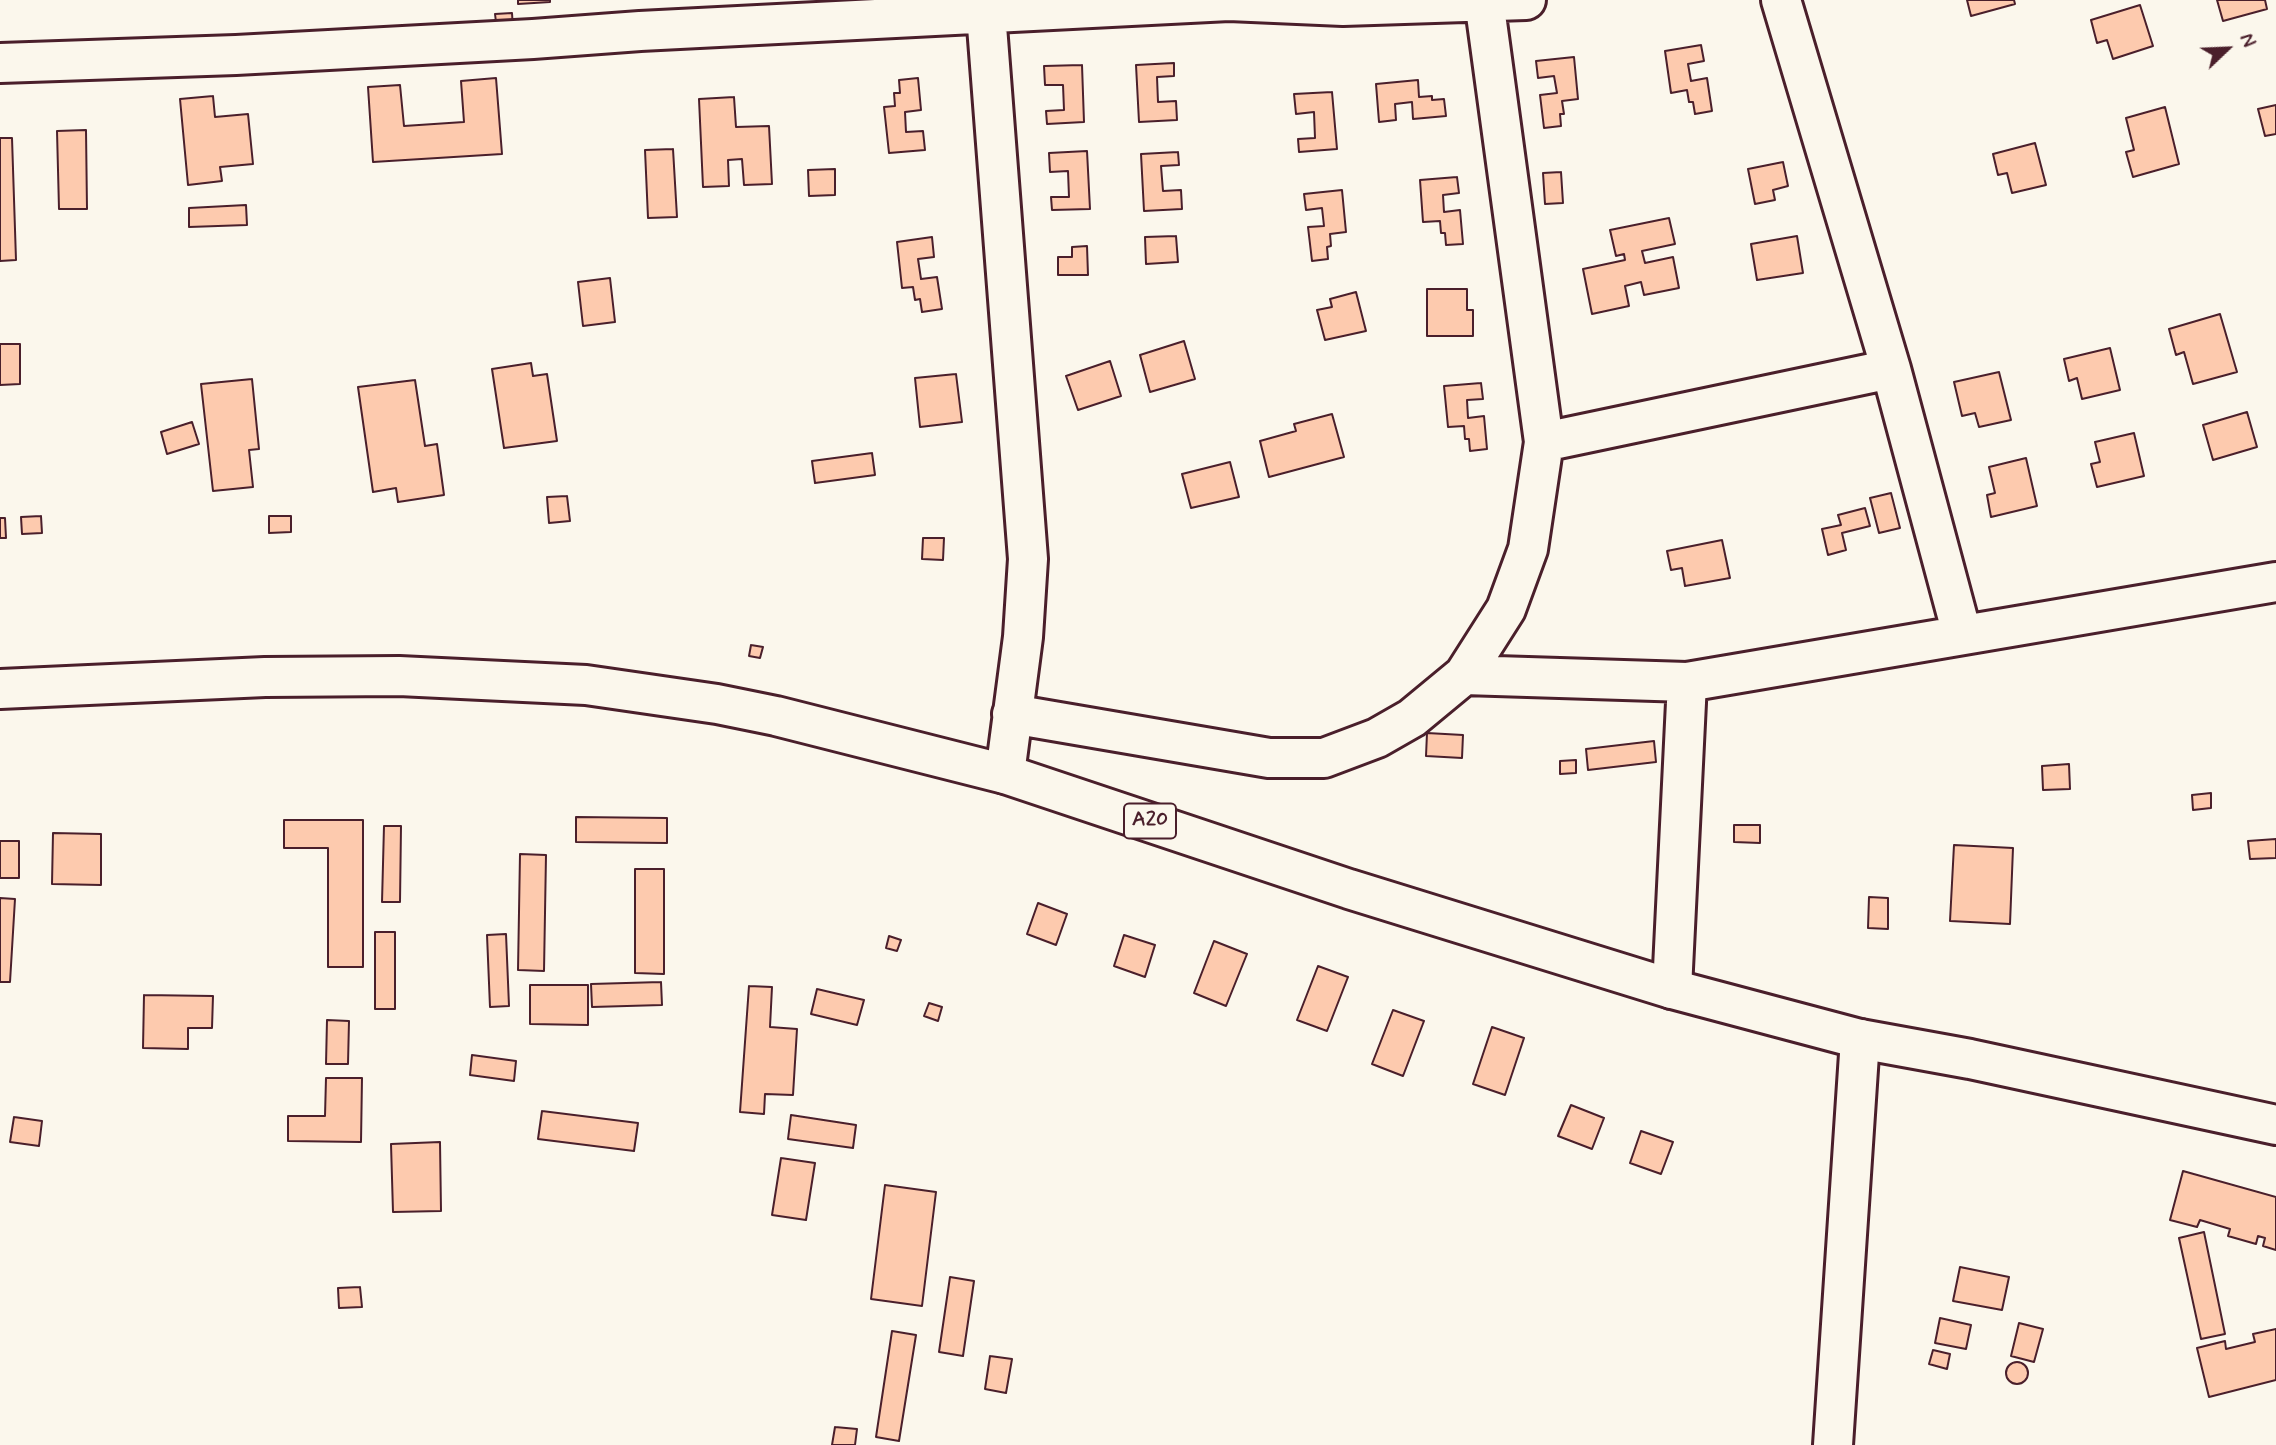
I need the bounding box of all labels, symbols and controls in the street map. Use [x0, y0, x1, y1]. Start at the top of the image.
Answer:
north arrow [2192, 14, 2262, 84]
text: N [2233, 30, 2261, 51]
road number: A20 [1124, 804, 1176, 838]

